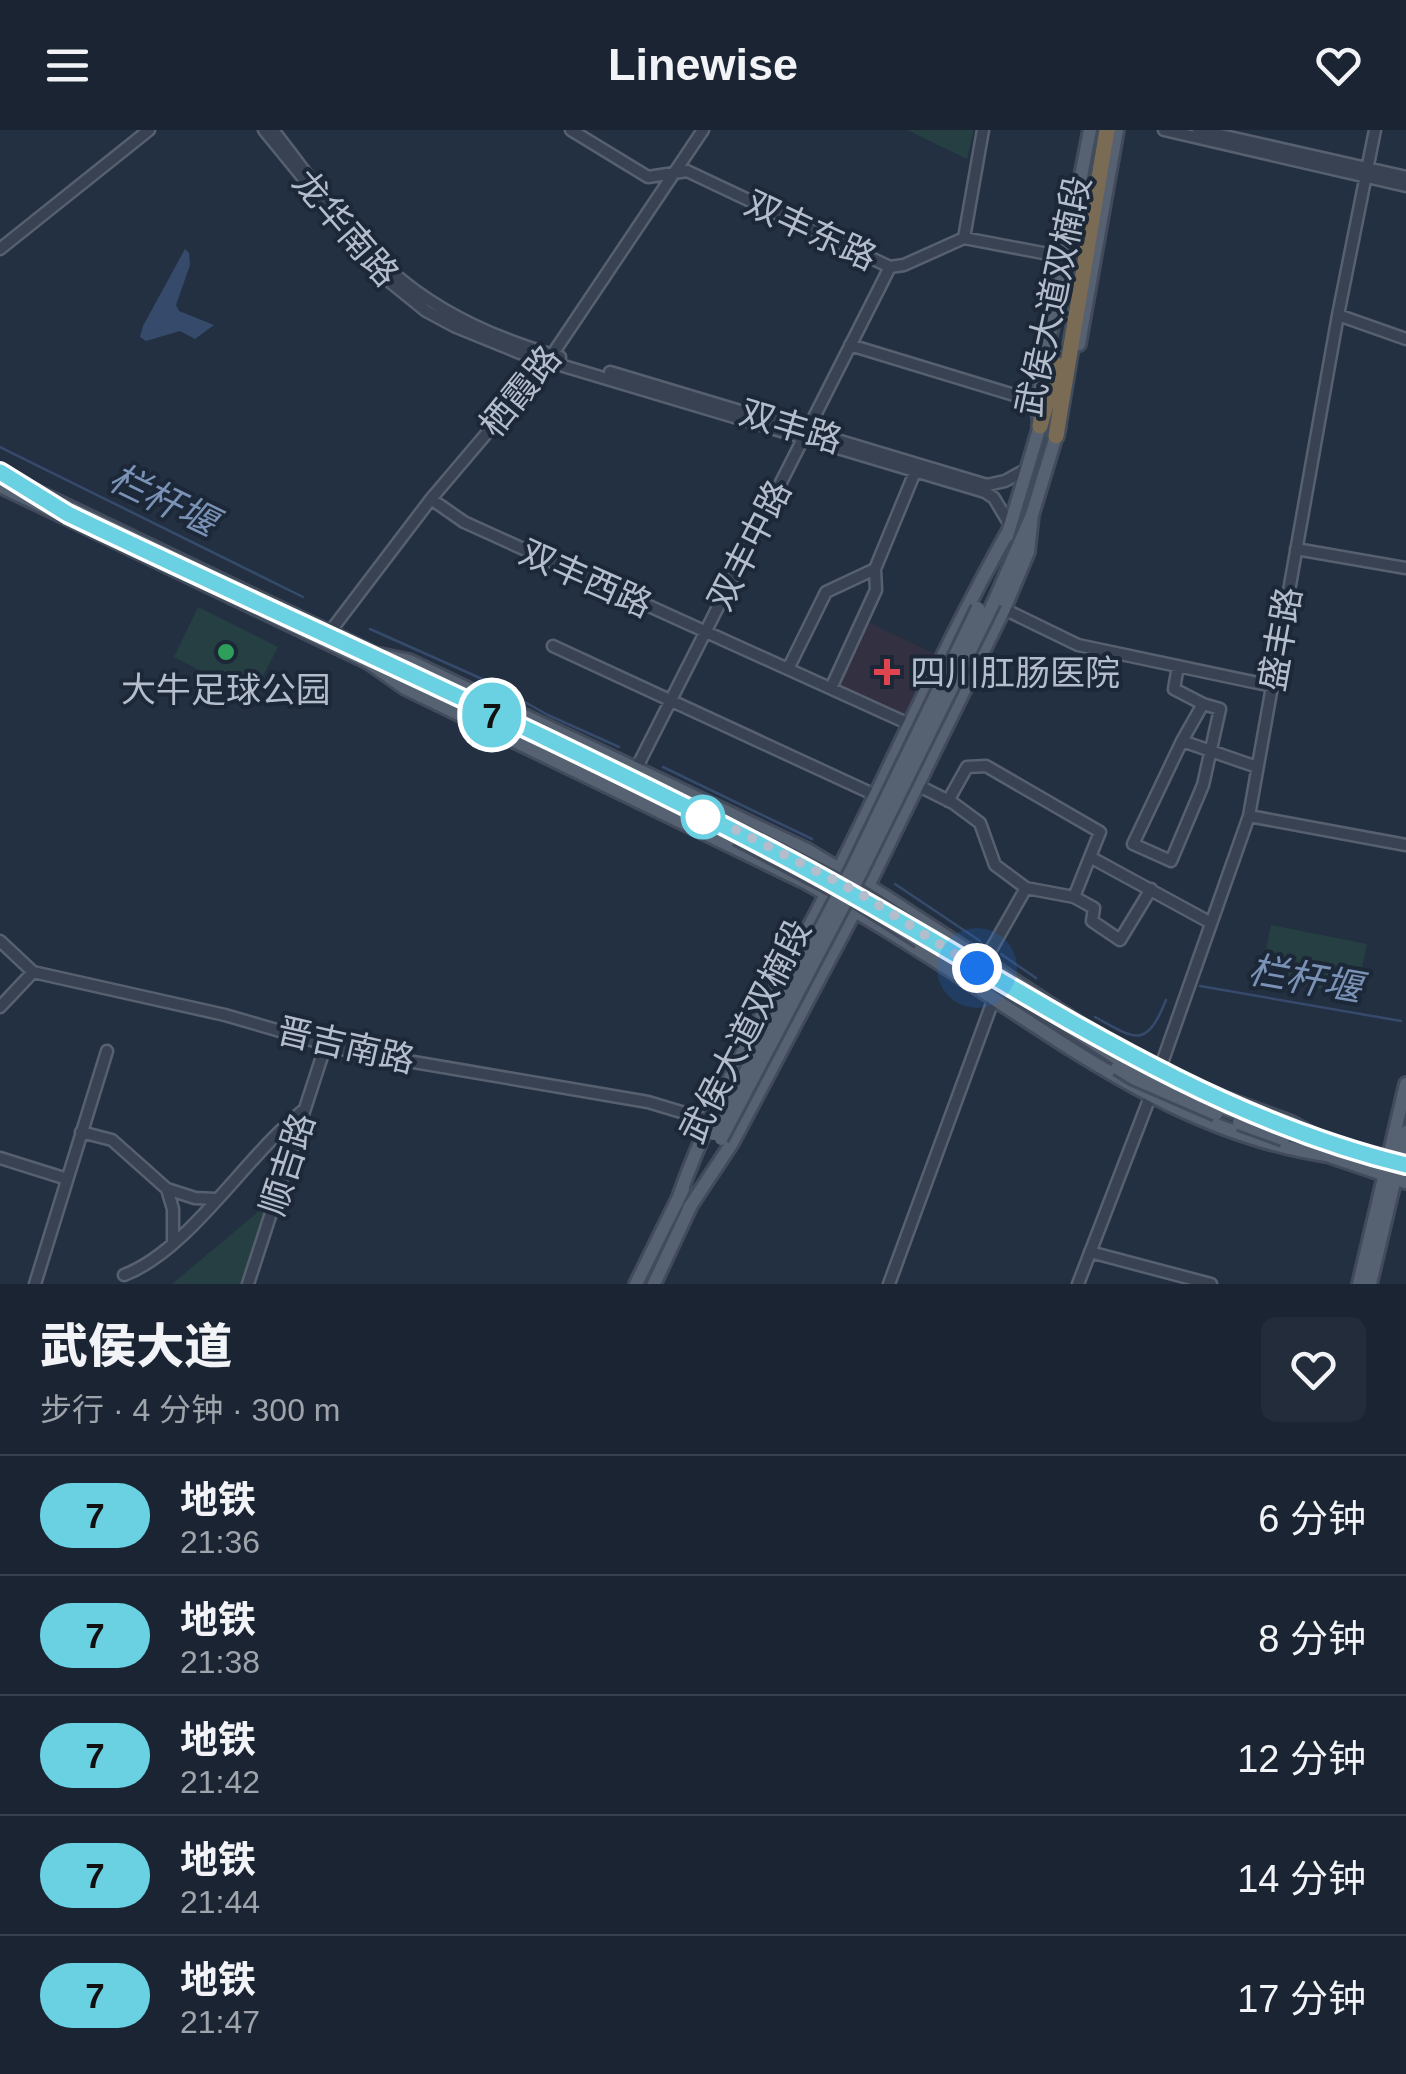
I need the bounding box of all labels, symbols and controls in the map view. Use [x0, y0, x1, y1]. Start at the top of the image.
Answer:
icon: menu [40, 38, 95, 93]
icon: heart [1311, 38, 1366, 93]
text: Linewise [608, 39, 798, 90]
street label: 龙华南路 [285, 162, 407, 294]
street label: 武侯大道双楠段 [1008, 172, 1098, 420]
street label: 双丰东路 [739, 183, 883, 277]
street label: 栖霞路 [472, 338, 568, 444]
street label: 双丰路 [735, 392, 847, 460]
water label: 栏杆堰 [103, 456, 229, 546]
street label: 双丰中路 [700, 474, 798, 616]
street label: 双丰西路 [514, 532, 658, 624]
street label: 盛丰路 [1252, 584, 1308, 694]
marker: 大牛足球公园 [215, 641, 237, 663]
place label: 四川肛肠医院 [910, 653, 1120, 692]
marker: 四川肛肠医院 [874, 659, 900, 685]
place label: 大牛足球公园 [121, 670, 331, 709]
line badge: 7 [460, 682, 524, 748]
text: 7 [482, 696, 502, 735]
unlabelled marker [682, 796, 724, 838]
street label: 武侯大道双楠段 [672, 913, 818, 1149]
your location [952, 943, 1002, 993]
water label: 栏杆堰 [1245, 948, 1371, 1011]
street label: 晋吉南路 [273, 1010, 419, 1080]
street label: 顺吉路 [252, 1108, 322, 1220]
button: heart [1261, 1317, 1366, 1422]
text: 武侯大道 [40, 1320, 232, 1373]
text: 步行 · 4 分钟 · 300 m [40, 1392, 341, 1428]
text: 地铁 [180, 1479, 256, 1521]
text: 7 [85, 1496, 105, 1535]
text: 6 分钟 [1258, 1498, 1366, 1540]
text: 21:36 [180, 1524, 260, 1560]
text: 地铁 [180, 1599, 256, 1641]
text: 7 [85, 1616, 105, 1655]
text: 8 分钟 [1258, 1618, 1366, 1660]
text: 21:38 [180, 1644, 260, 1680]
text: 地铁 [180, 1719, 256, 1761]
text: 7 [85, 1736, 105, 1775]
text: 12 分钟 [1237, 1738, 1366, 1780]
text: 21:42 [180, 1764, 260, 1800]
text: 地铁 [180, 1839, 256, 1881]
text: 7 [85, 1856, 105, 1895]
text: 14 分钟 [1237, 1858, 1366, 1900]
text: 21:44 [180, 1884, 260, 1920]
text: 地铁 [180, 1959, 256, 2001]
text: 7 [85, 1976, 105, 2015]
text: 17 分钟 [1237, 1978, 1366, 2020]
text: 21:47 [180, 2004, 260, 2040]

